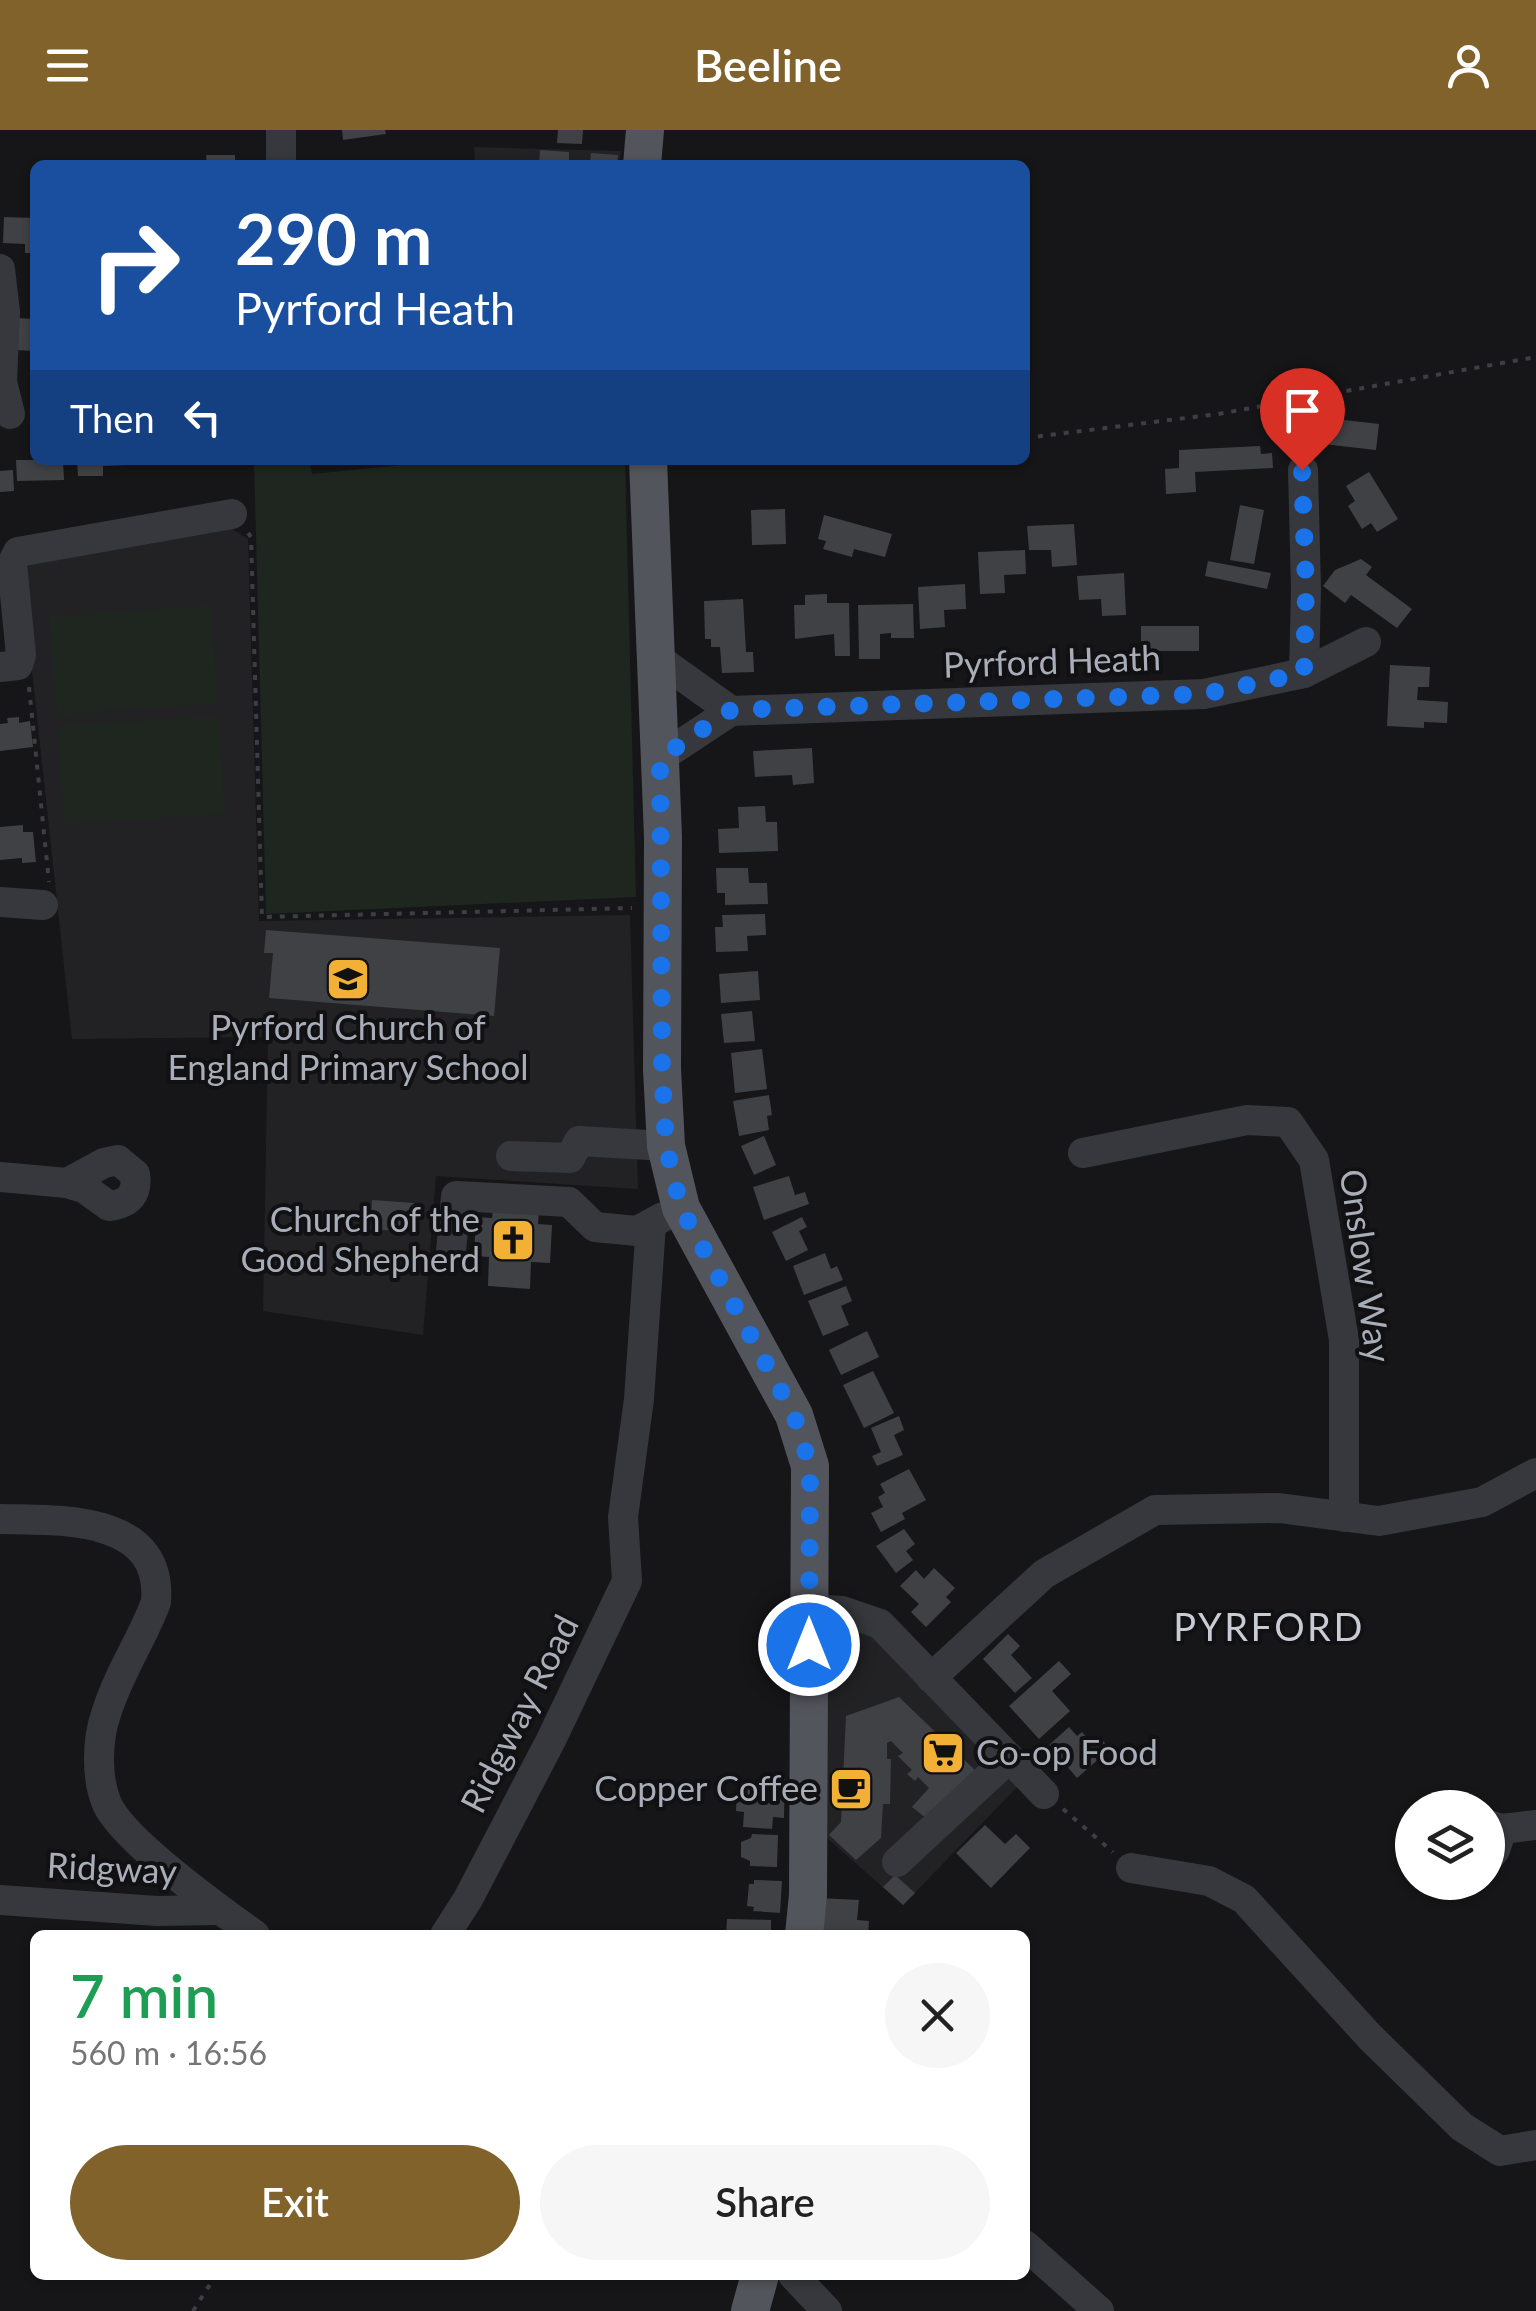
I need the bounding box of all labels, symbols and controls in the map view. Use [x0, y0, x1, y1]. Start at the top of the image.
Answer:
icon: menu [40, 38, 95, 93]
text: Beeline [694, 38, 842, 92]
icon: person [1441, 38, 1496, 93]
text: 290 m [235, 196, 432, 280]
icon: right [70, 200, 200, 330]
text: Pyrford Heath [235, 281, 515, 335]
pin [1260, 368, 1345, 471]
icon: arrive [1275, 383, 1330, 438]
icon: left [175, 390, 230, 445]
text: Then [70, 395, 155, 441]
street label: Pyrford Heath [942, 635, 1162, 685]
school or university icon: Pyrford Church of England Primary School [325, 956, 371, 1002]
place label: Pyrford Church of England Primary School [167, 1005, 529, 1087]
street label: Onslow Way [1333, 1166, 1401, 1365]
place label: Church of the Good Shepherd [240, 1197, 480, 1279]
church icon: Church of the Good Shepherd [490, 1217, 536, 1263]
position arrow [757, 1593, 861, 1697]
district label: PYRFORD [1173, 1603, 1365, 1649]
street label: Ridgway Road [450, 1607, 586, 1819]
supermarket icon: Co-op Food [920, 1730, 966, 1776]
place label: Co-op Food [976, 1730, 1158, 1772]
place label: Copper Coffee [594, 1766, 818, 1808]
cafe icon: Copper Coffee [828, 1766, 874, 1812]
map controls [1395, 1790, 1505, 1900]
button: layers [1395, 1790, 1505, 1900]
street label: Ridgway [46, 1843, 178, 1891]
text: 7 min [70, 1959, 218, 2031]
button: close [885, 1963, 990, 2068]
text: 560 m · 16:56 [70, 2033, 267, 2072]
button: Exit [70, 2145, 520, 2260]
button: Share [540, 2145, 990, 2260]

